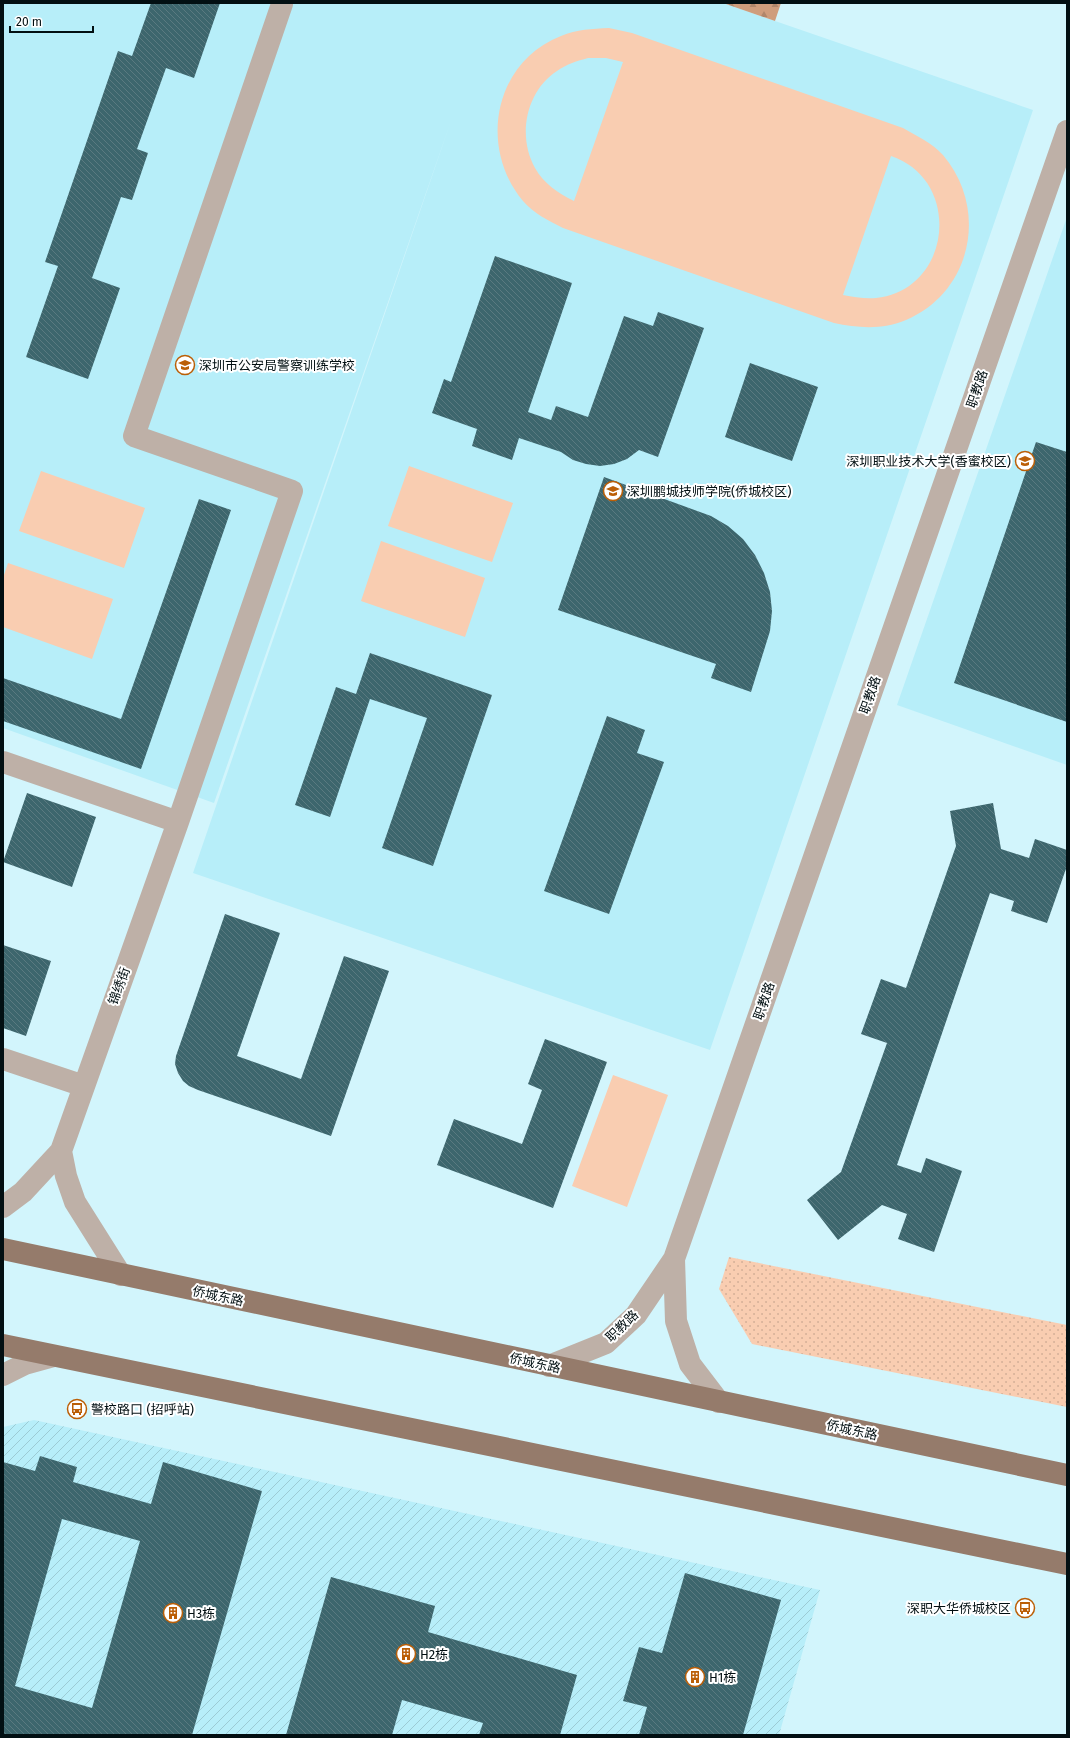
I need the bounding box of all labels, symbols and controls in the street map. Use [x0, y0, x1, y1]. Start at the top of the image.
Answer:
scale bar [10, 8, 93, 34]
text: 20 m [16, 15, 42, 29]
school or university icon: 深圳市公安局警察训练学校 [174, 354, 196, 376]
place label: 深圳市公安局警察训练学校 [199, 358, 355, 373]
street label: 职教路 [964, 368, 990, 410]
school or university icon: 深圳职业技术大学(香蜜校区) [1014, 450, 1036, 472]
place label: 深圳职业技术大学(香蜜校区) [847, 454, 1011, 469]
school or university icon: 深圳鹏城技师学院(侨城校区) [602, 480, 624, 502]
place label: 深圳鹏城技师学院(侨城校区) [627, 484, 791, 499]
street label: 职教路 [857, 674, 883, 716]
street label: 锦绣街 [105, 965, 133, 1007]
street label: 职教路 [751, 980, 777, 1022]
street label: 侨城东路 [191, 1283, 245, 1309]
street label: 职教路 [603, 1307, 641, 1345]
street label: 侨城东路 [508, 1350, 562, 1376]
bus stop icon: 警校路口 (招呼站) [66, 1398, 88, 1420]
place label: 警校路口 (招呼站) [91, 1402, 194, 1417]
street label: 侨城东路 [825, 1417, 879, 1443]
bus stop icon: 深职大华侨城校区 [1014, 1597, 1036, 1619]
place label: 深职大华侨城校区 [907, 1601, 1011, 1616]
building icon: H3栋 [162, 1602, 184, 1624]
place label: H3栋 [187, 1606, 215, 1621]
building icon: H2栋 [395, 1643, 417, 1665]
place label: H2栋 [420, 1647, 448, 1662]
building icon: H1栋 [684, 1666, 706, 1688]
place label: H1栋 [709, 1670, 736, 1685]

